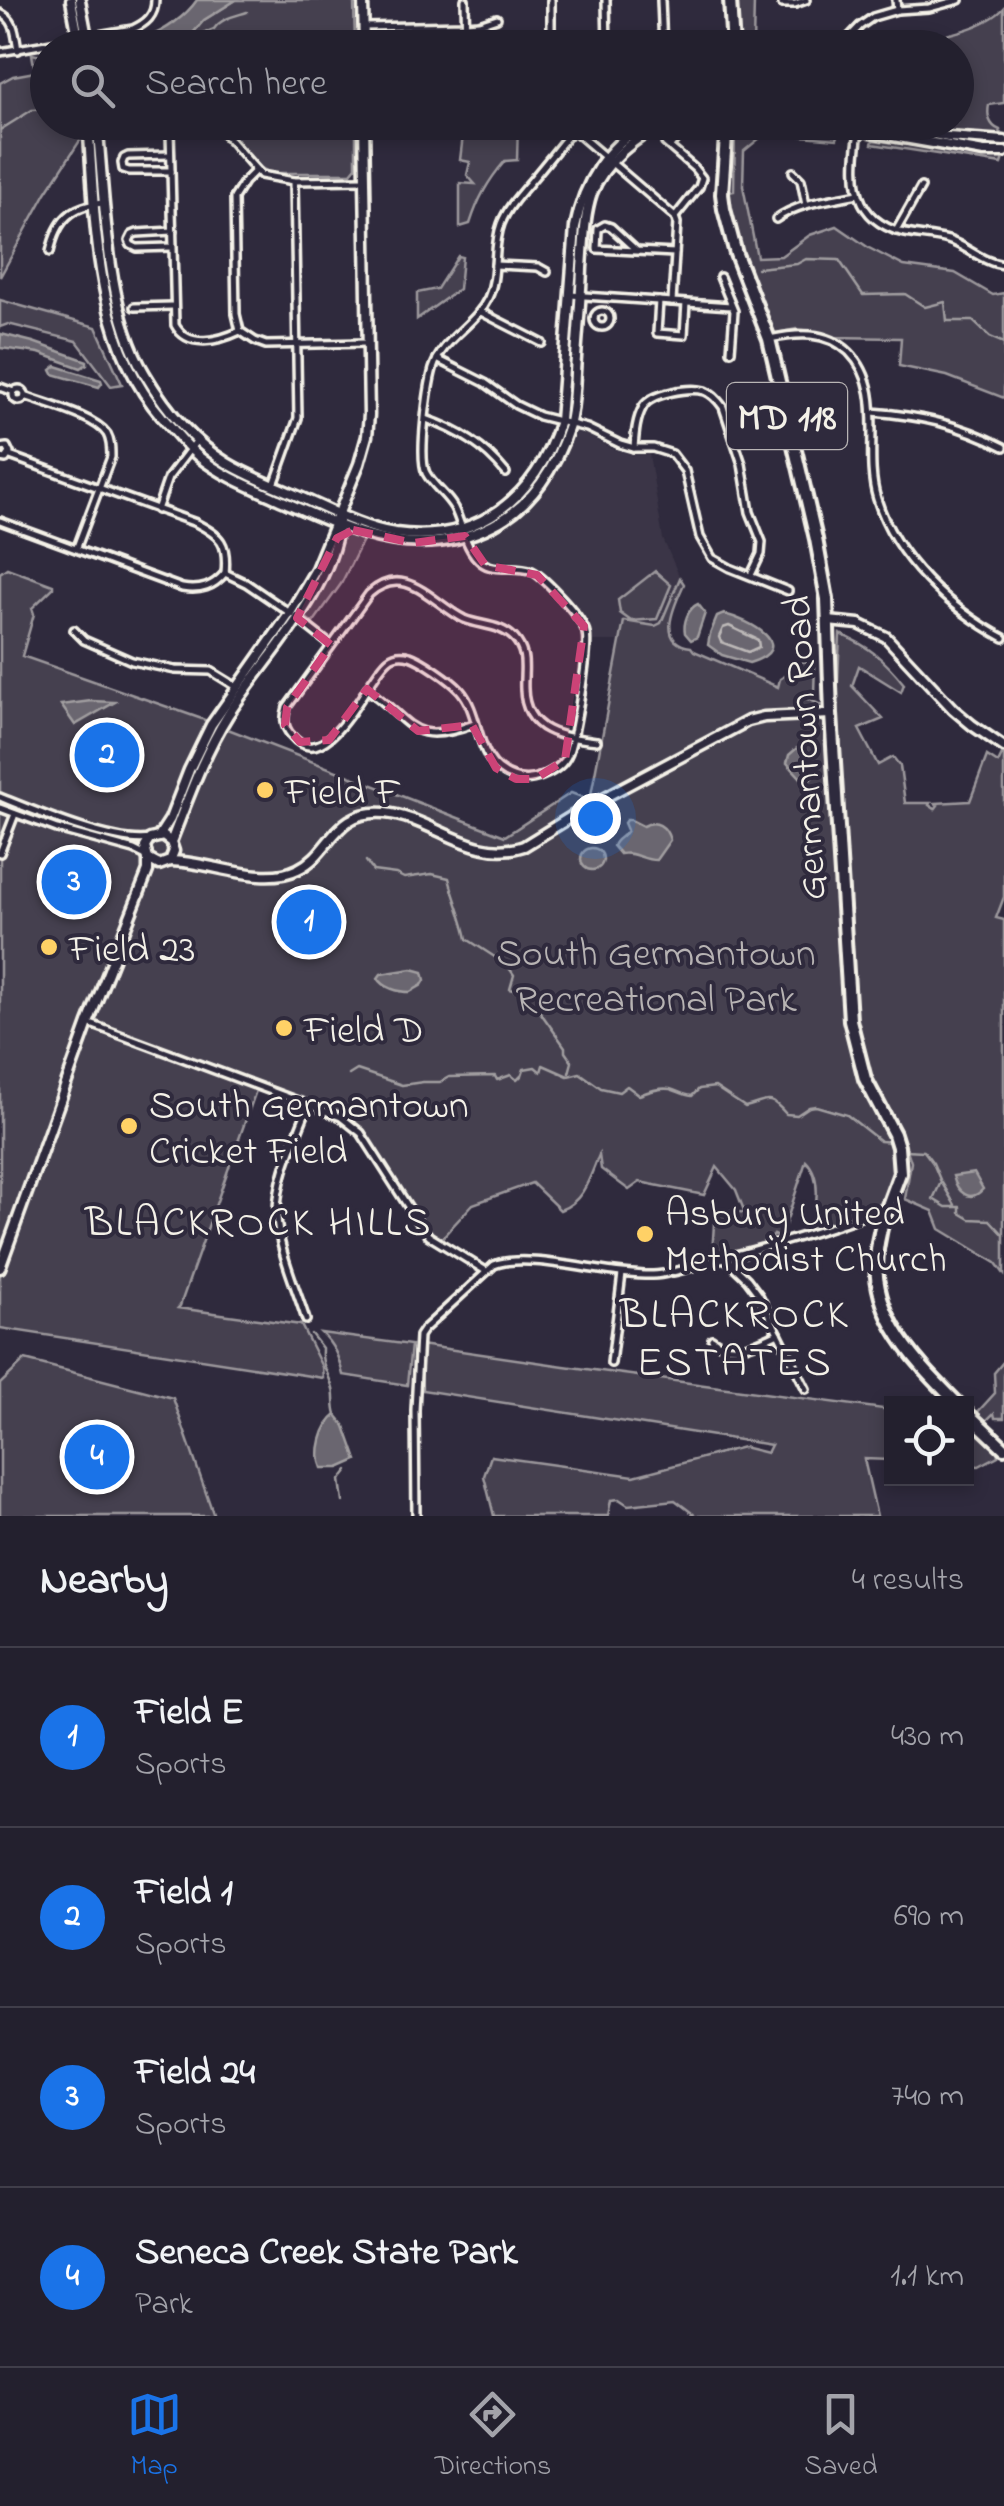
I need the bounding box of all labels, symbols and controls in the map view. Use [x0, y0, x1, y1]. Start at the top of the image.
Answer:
search box [30, 30, 974, 140]
text: Search here [145, 57, 327, 113]
icon: search [65, 58, 120, 113]
road number: MD 118 [727, 383, 847, 449]
street label: Germantown Road [770, 594, 845, 902]
pin: 2 [74, 718, 140, 792]
place label: Field F [284, 765, 401, 824]
marker: Field F [254, 779, 276, 801]
your location [570, 793, 621, 844]
pin: 3 [42, 844, 106, 920]
pin: 1 [276, 884, 342, 960]
place label: Field 23 [68, 922, 196, 981]
park label: South Germantown Recreational Park [496, 926, 816, 1031]
marker: Field 23 [38, 936, 60, 958]
place label: Field D [303, 1003, 424, 1062]
marker: Field D [273, 1017, 295, 1039]
place label: South Germantown Cricket Field [149, 1078, 469, 1183]
marker: South Germantown Cricket Field [118, 1115, 140, 1137]
place label: Asbury United Methodist Church [665, 1186, 947, 1291]
district label: BLACKROCK HILLS [84, 1194, 433, 1255]
marker: Asbury United Methodist Church [634, 1223, 656, 1245]
district label: BLACKROCK ESTATES [619, 1286, 850, 1395]
map controls [884, 1396, 974, 1486]
button: locate [884, 1396, 974, 1486]
pin: 4 [64, 1420, 130, 1494]
text: Nearby [40, 1551, 168, 1612]
text: 4 results [852, 1558, 964, 1605]
text: Field E [135, 1686, 244, 1742]
text: 1 [67, 1714, 78, 1761]
text: 430 m [891, 1714, 964, 1761]
text: Sports [135, 1742, 227, 1789]
text: Field 1 [135, 1866, 233, 1922]
text: 2 [65, 1894, 80, 1941]
text: 690 m [894, 1894, 964, 1941]
text: Sports [135, 1922, 227, 1969]
text: Field 24 [135, 2046, 255, 2102]
text: 3 [66, 2074, 79, 2121]
text: 740 m [891, 2074, 964, 2121]
text: Sports [135, 2102, 227, 2149]
text: Seneca Creek State Park [135, 2226, 518, 2282]
text: 4 [66, 2254, 79, 2301]
text: 1.1 km [890, 2254, 964, 2301]
text: Park [135, 2282, 193, 2329]
tab: Map [127, 2387, 182, 2488]
tab: Directions [435, 2387, 551, 2488]
tab: Saved [804, 2387, 877, 2488]

